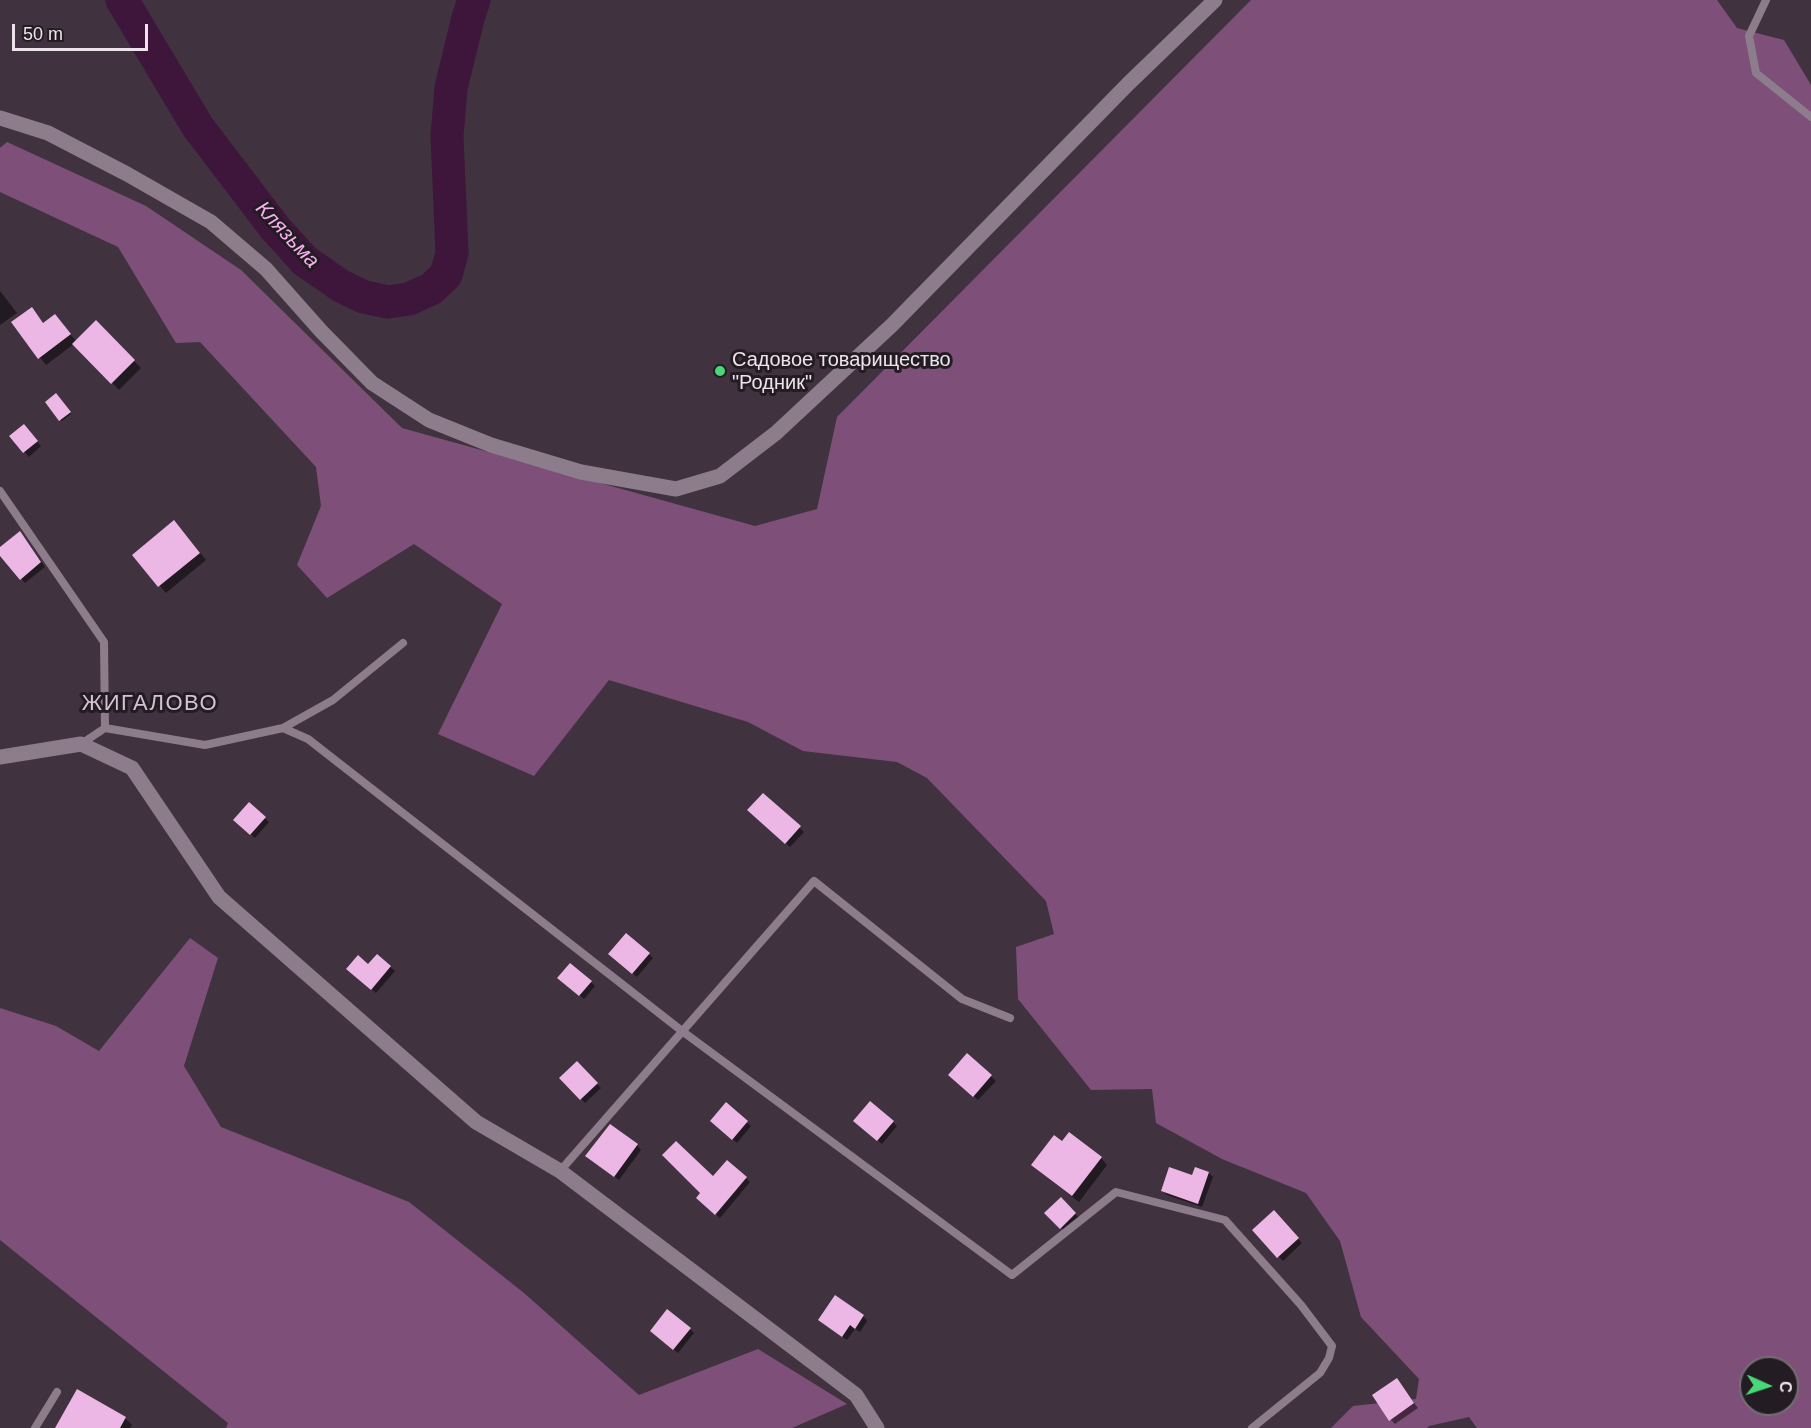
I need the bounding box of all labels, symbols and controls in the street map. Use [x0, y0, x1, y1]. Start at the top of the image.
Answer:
scale bar [15, 12, 152, 50]
text: 50 m [23, 24, 63, 44]
water label: Клязьма [250, 196, 324, 274]
place label: Садовое товарищество "Родник" [732, 348, 951, 395]
marker: Садовое товарищество "Родник" [713, 364, 727, 378]
district label: ЖИГАЛОВО [82, 691, 218, 717]
north arrow [1739, 1356, 1799, 1416]
text: С [1777, 1381, 1794, 1393]

